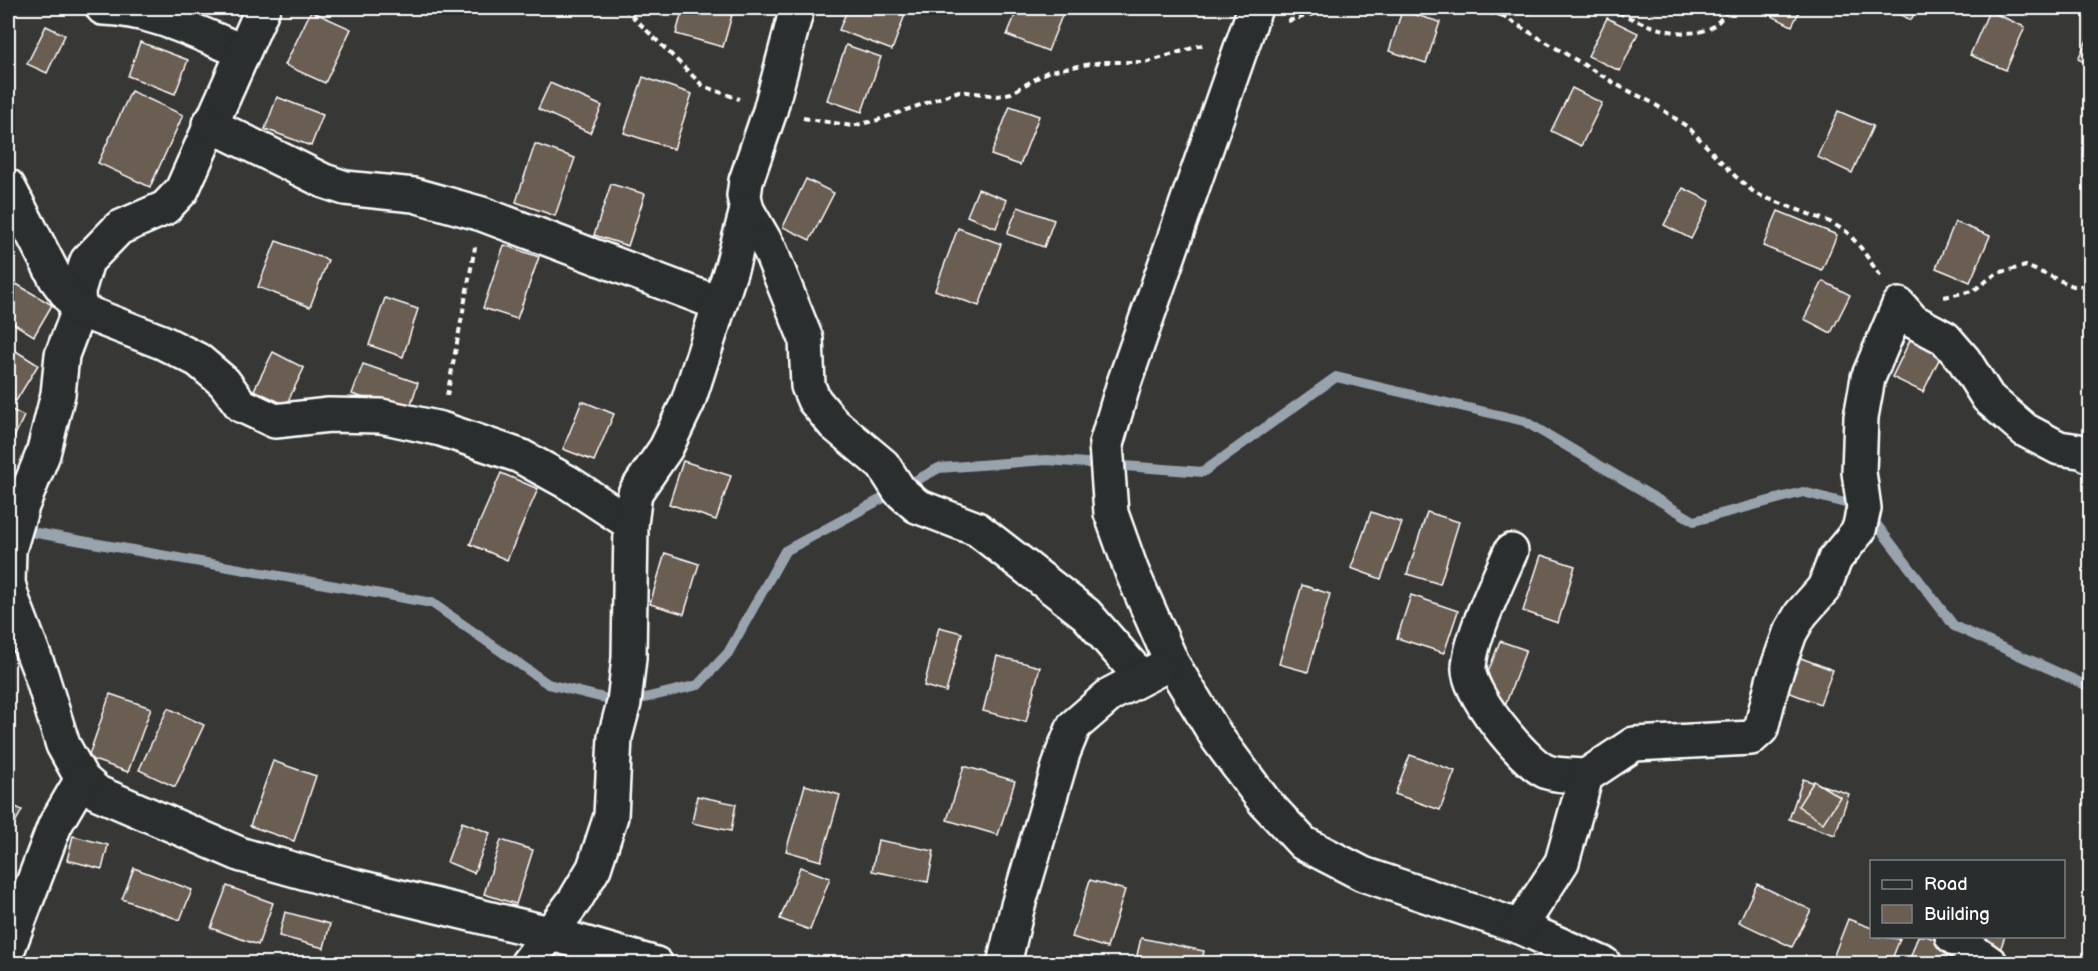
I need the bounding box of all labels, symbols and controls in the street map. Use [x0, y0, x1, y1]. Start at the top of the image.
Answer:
legend [1870, 860, 2065, 938]
text: Road [1924, 874, 1968, 895]
text: Building [1924, 904, 1990, 925]

